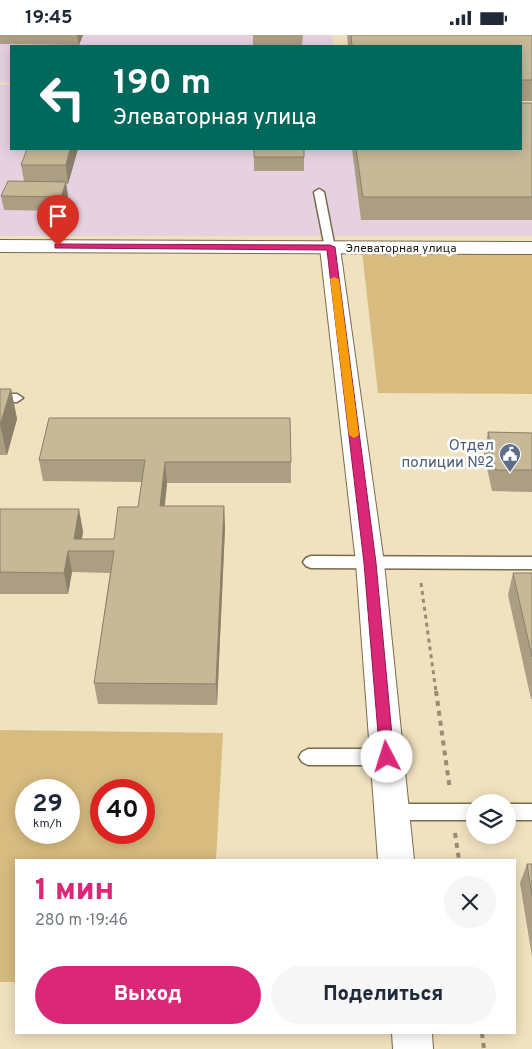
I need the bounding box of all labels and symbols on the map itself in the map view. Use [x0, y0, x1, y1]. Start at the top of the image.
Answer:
pin [37, 195, 79, 246]
street label: Элеваторная улица [345, 241, 457, 257]
place label: Отдел полиции №2 [401, 437, 494, 473]
public building icon: Отдел полиции №2 [498, 442, 522, 473]
position arrow [360, 730, 412, 782]
speed limit sign: 40 [90, 779, 155, 844]

